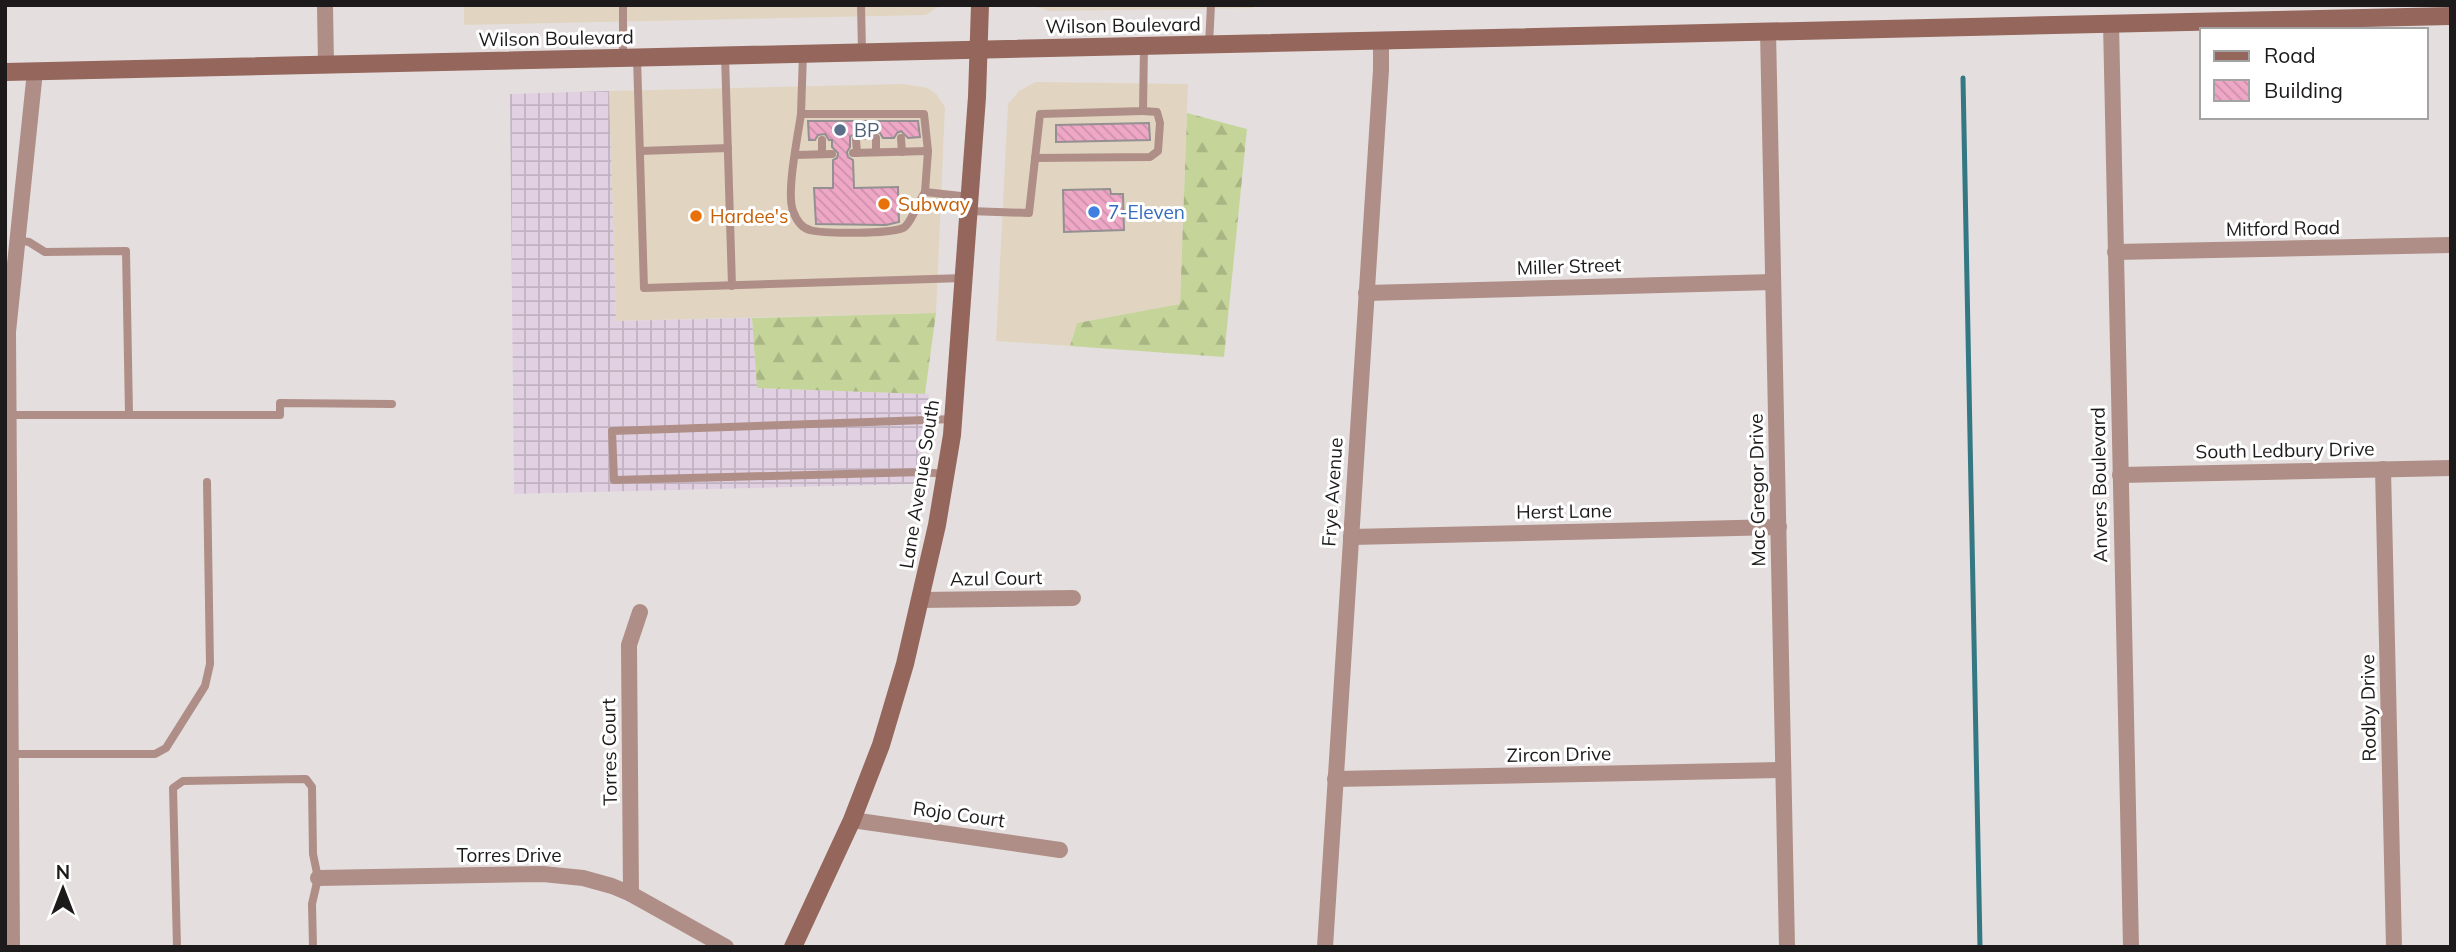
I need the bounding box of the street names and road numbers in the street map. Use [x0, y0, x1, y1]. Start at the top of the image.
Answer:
street label: Wilson Boulevard [1045, 12, 1201, 38]
street label: Wilson Boulevard [478, 25, 634, 51]
street label: Mitford Road [2226, 215, 2340, 241]
street label: Miller Street [1516, 252, 1622, 280]
street label: Lane Avenue South [894, 398, 944, 570]
street label: Anvers Boulevard [2086, 407, 2112, 563]
street label: Mac Gregor Drive [1744, 413, 1770, 567]
street label: South Ledbury Drive [2195, 436, 2375, 464]
street label: Frye Avenue [1316, 437, 1348, 547]
street label: Herst Lane [1516, 498, 1612, 524]
street label: Azul Court [950, 565, 1043, 591]
street label: Rodby Drive [2355, 654, 2381, 762]
street label: Torres Court [596, 698, 622, 806]
street label: Zircon Drive [1506, 741, 1612, 767]
street label: Rojo Court [912, 796, 1007, 832]
street label: Torres Drive [456, 843, 562, 867]

